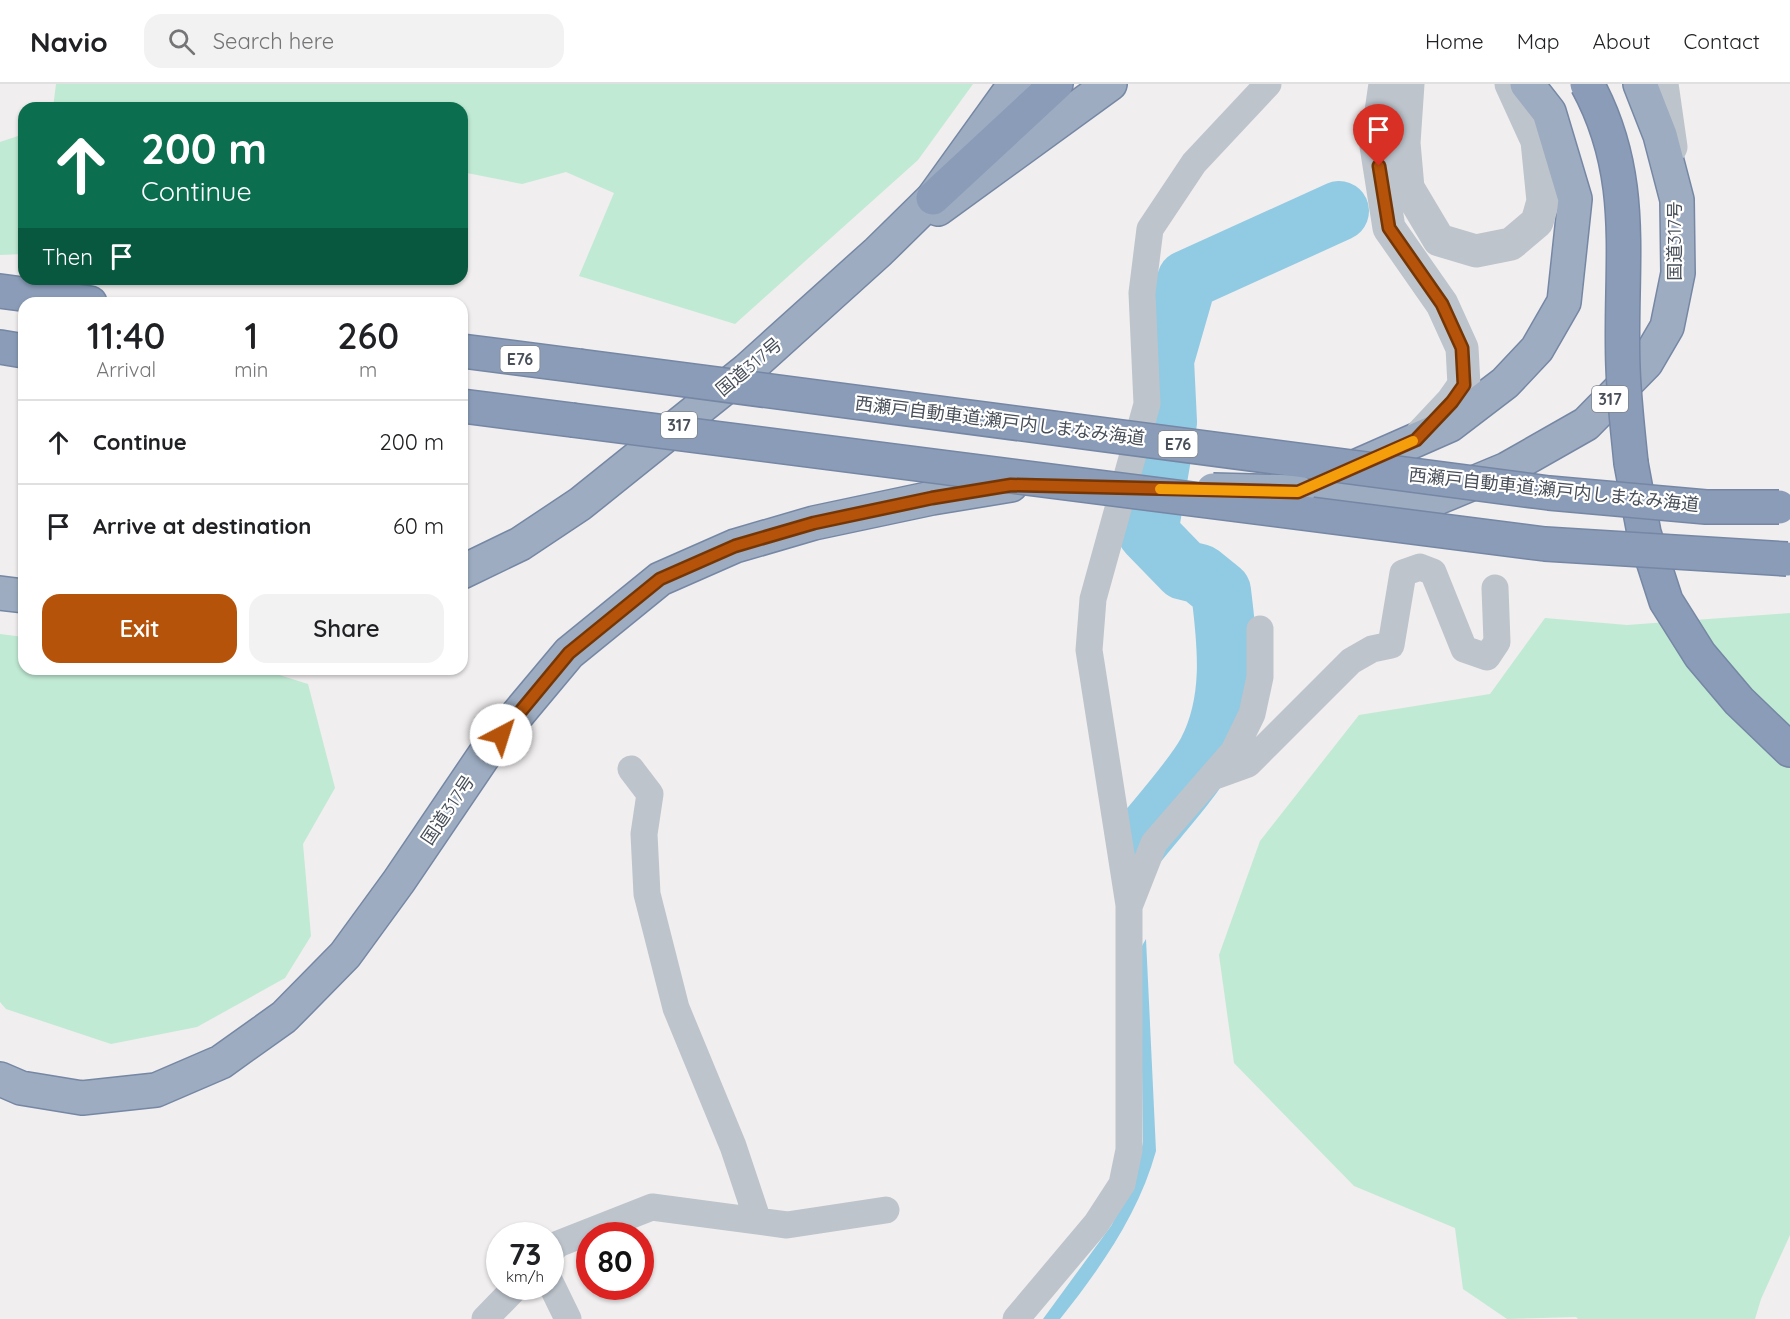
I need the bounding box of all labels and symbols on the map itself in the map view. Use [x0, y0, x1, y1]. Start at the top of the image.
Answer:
pin [1353, 104, 1404, 166]
street label: 国道317号 [1663, 201, 1686, 281]
street label: 国道317号 [711, 332, 786, 401]
road number: E76 [500, 346, 540, 372]
road number: 317 [1592, 386, 1628, 412]
street label: 西瀬戸自動車道;瀬戸内しまなみ海道 [854, 391, 1146, 450]
road number: 317 [661, 412, 697, 438]
road number: E76 [1158, 431, 1198, 457]
street label: 西瀬戸自動車道;瀬戸内しまなみ海道 [1408, 463, 1700, 516]
position arrow [469, 703, 533, 767]
street label: 国道317号 [416, 770, 479, 849]
speed limit sign: 80 [576, 1222, 654, 1300]

